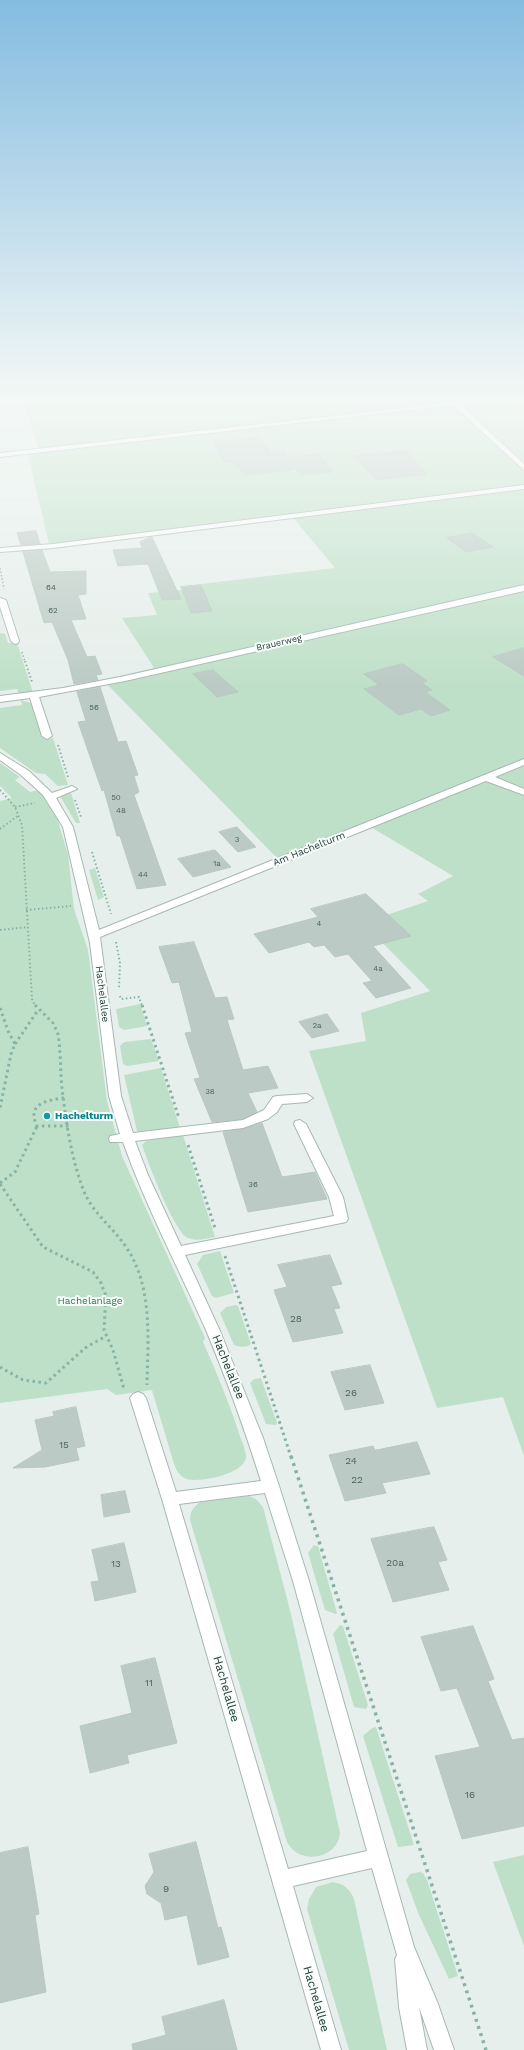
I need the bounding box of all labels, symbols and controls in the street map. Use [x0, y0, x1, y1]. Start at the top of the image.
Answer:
house number: 64 [46, 583, 56, 593]
house number: 62 [48, 606, 58, 616]
street label: Brauerweg [255, 633, 303, 653]
house number: 56 [89, 703, 99, 713]
house number: 50 [111, 793, 121, 803]
house number: 48 [116, 806, 126, 816]
street label: Am Hachelturm [271, 829, 347, 869]
house number: 3 [235, 835, 239, 845]
house number: 1a [213, 859, 221, 869]
house number: 44 [138, 870, 148, 880]
house number: 4 [317, 919, 321, 929]
house number: 4a [373, 964, 383, 974]
street label: Hachelallee [93, 965, 111, 1023]
house number: 2a [312, 1021, 322, 1031]
house number: 38 [205, 1087, 215, 1097]
place label: Hachelturm [55, 1110, 113, 1122]
marker: Hachelturm [42, 1111, 52, 1121]
house number: 36 [248, 1180, 258, 1190]
park label: Hachelanlage [57, 1295, 123, 1307]
house number: 28 [290, 1313, 302, 1325]
street label: Hachelallee [209, 1333, 247, 1401]
house number: 26 [345, 1387, 357, 1399]
house number: 15 [59, 1439, 69, 1451]
house number: 24 [345, 1455, 357, 1467]
house number: 22 [351, 1474, 363, 1486]
house number: 20a [386, 1557, 404, 1569]
house number: 13 [111, 1558, 121, 1570]
street label: Hachelallee [210, 1654, 242, 1724]
house number: 11 [145, 1677, 153, 1689]
house number: 16 [465, 1789, 475, 1801]
house number: 9 [163, 1883, 169, 1895]
street label: Hachelallee [300, 1964, 332, 2034]

